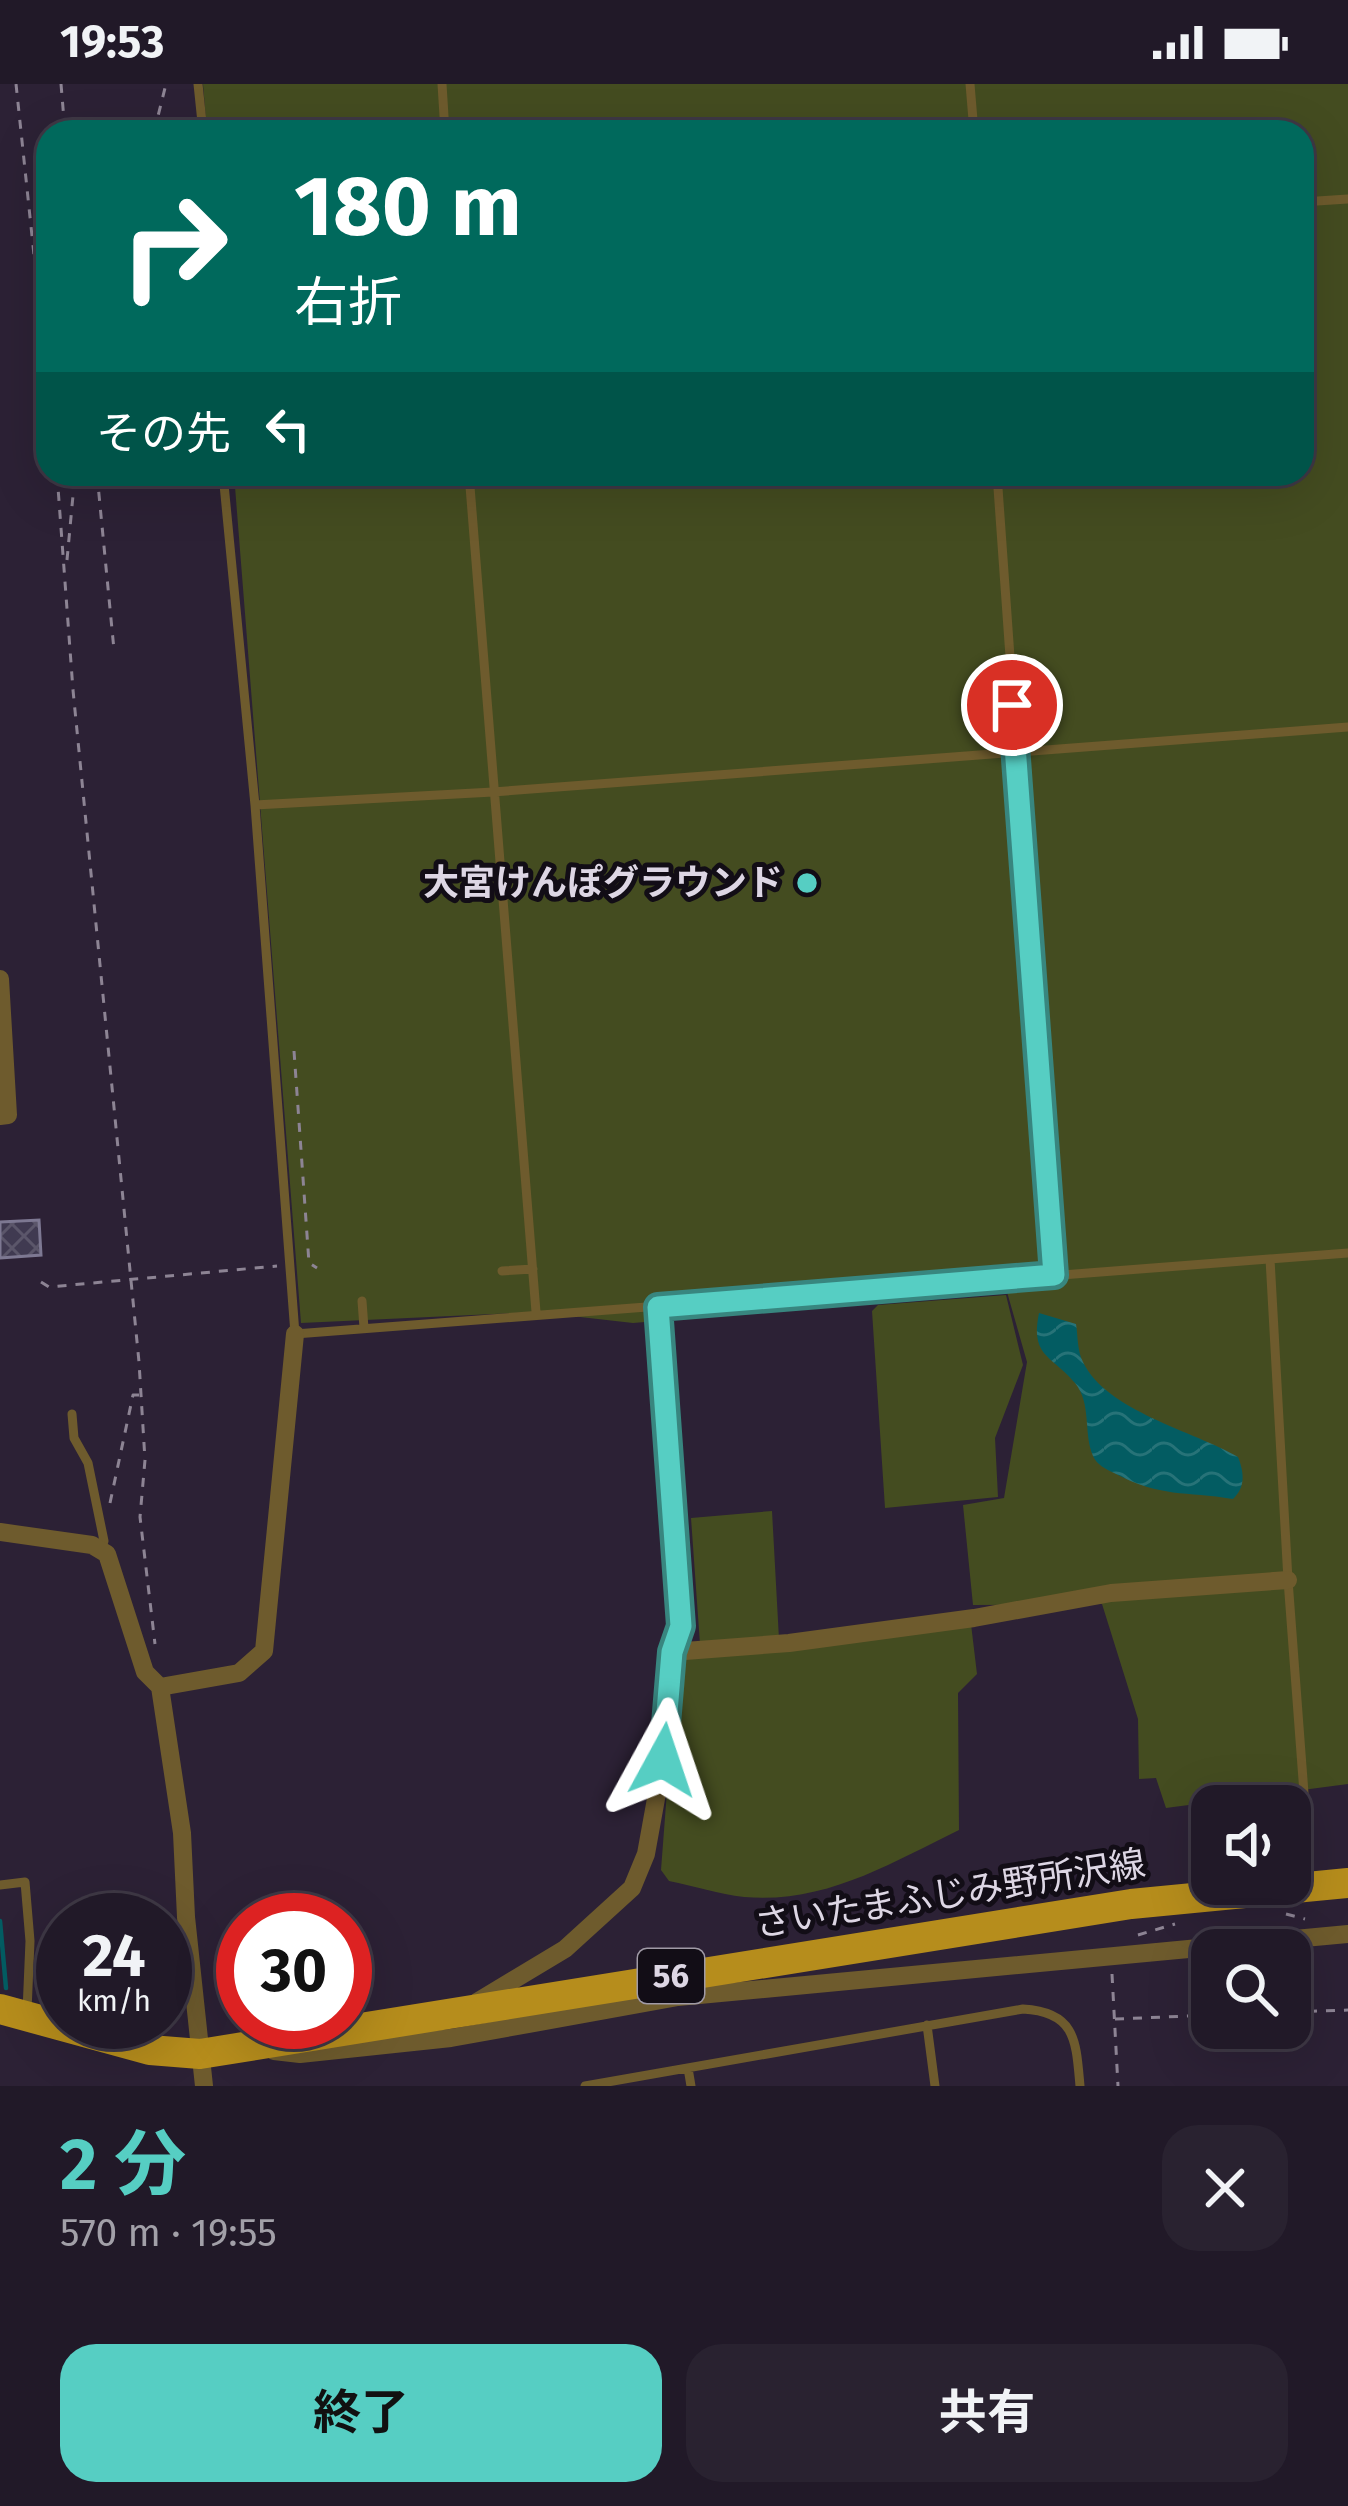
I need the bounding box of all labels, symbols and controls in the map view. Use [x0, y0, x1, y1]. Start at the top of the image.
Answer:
text: 19:53 [60, 15, 164, 69]
text: 180 m [294, 156, 522, 257]
icon: right [96, 168, 252, 324]
text: 右折 [294, 271, 402, 335]
icon: left [255, 396, 321, 462]
text: その先 [96, 407, 231, 461]
pin [961, 654, 1063, 756]
icon: arrive [979, 672, 1045, 738]
place label: 大宮けんぽグラウンド [423, 861, 783, 905]
marker: 大宮けんぽグラウンド [794, 870, 820, 896]
position arrow [600, 1697, 726, 1823]
map controls [1191, 1785, 1311, 2049]
button: sound [1191, 1785, 1311, 1905]
street label: さいたまふじみ野所沢線 [752, 1841, 1148, 1947]
speed limit sign: 30 [216, 1893, 372, 2049]
text: 24 [82, 1920, 146, 1992]
button: search [1191, 1929, 1311, 2049]
road number: 56 [638, 1949, 704, 2003]
text: km/h [77, 1983, 151, 2019]
text: 2 分 [60, 2122, 186, 2208]
button: close [1162, 2125, 1288, 2251]
text: 570 m · 19:55 [60, 2210, 277, 2256]
button: 終了 [60, 2344, 662, 2482]
button: 共有 [686, 2344, 1288, 2482]

